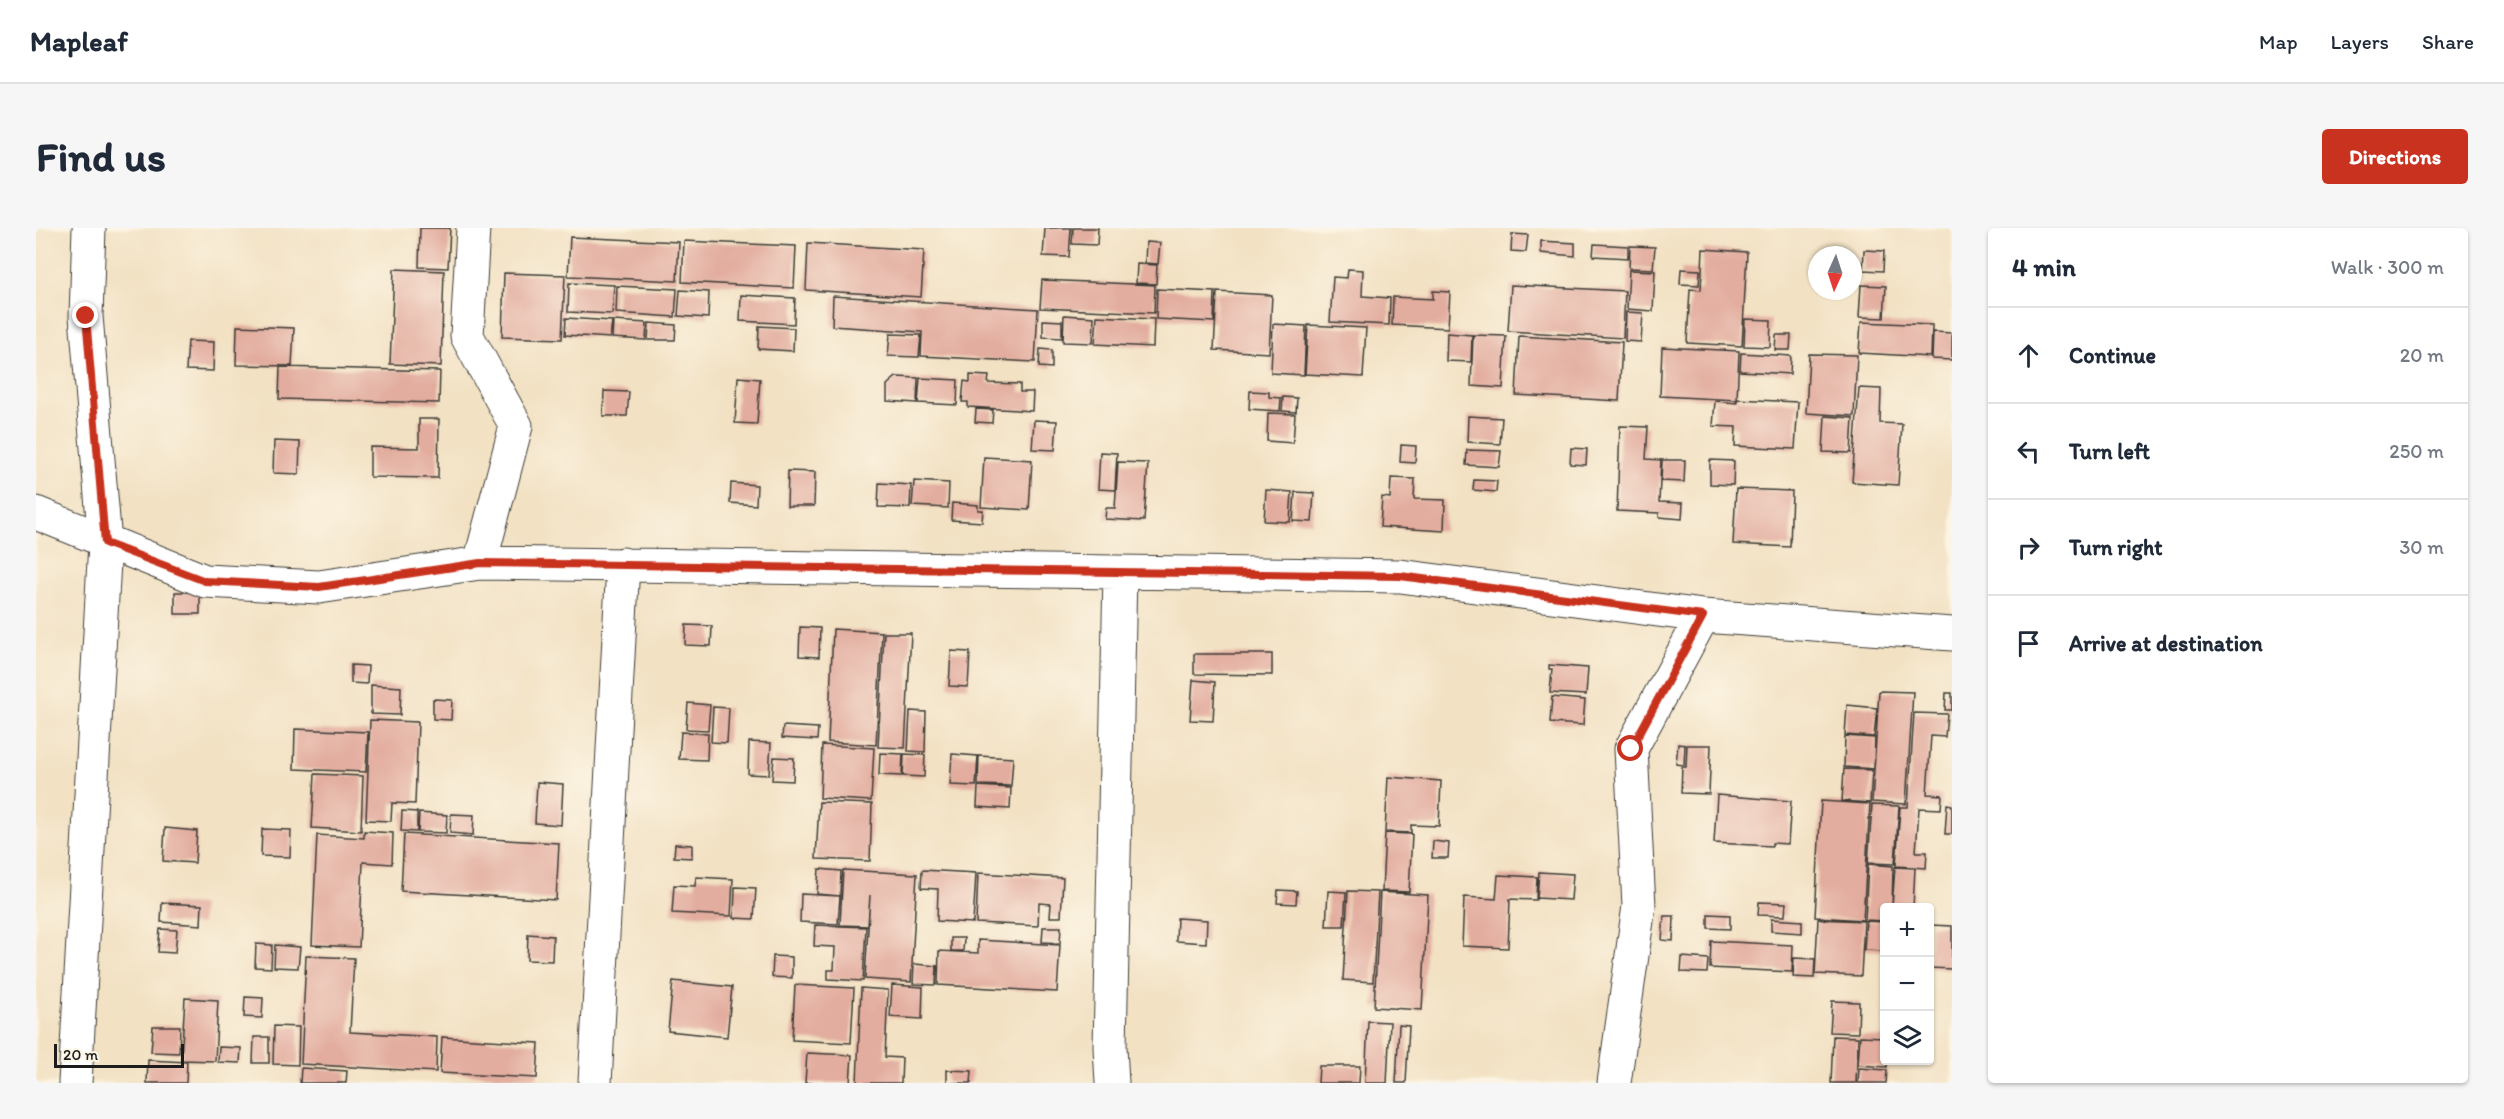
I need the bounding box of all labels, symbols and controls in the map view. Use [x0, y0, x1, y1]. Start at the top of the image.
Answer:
text: Mapleaf [30, 24, 128, 58]
text: Map [2259, 29, 2298, 54]
text: Layers [2331, 29, 2389, 54]
text: Share [2422, 29, 2474, 54]
button: Directions [2322, 129, 2468, 184]
text: Find us [36, 131, 166, 182]
north arrow [1808, 246, 1862, 300]
text: 4 min [2012, 251, 2076, 283]
text: Walk · 300 m [2331, 255, 2444, 279]
route end [72, 302, 98, 328]
icon: ahead [2012, 339, 2045, 372]
text: Continue [2069, 342, 2156, 369]
text: 20 m [2400, 343, 2444, 367]
icon: left [2012, 435, 2045, 468]
text: Turn left [2069, 438, 2150, 465]
text: 250 m [2389, 439, 2444, 463]
icon: right [2012, 531, 2045, 564]
text: Turn right [2069, 534, 2163, 561]
text: 30 m [2399, 535, 2444, 559]
icon: arrive [2012, 627, 2045, 660]
text: Arrive at destination [2069, 630, 2263, 657]
route start [1617, 735, 1643, 761]
map controls [1880, 903, 1934, 1065]
button: + [1880, 903, 1934, 957]
button: − [1880, 957, 1934, 1011]
button: layers [1880, 1011, 1934, 1065]
scale bar [54, 1041, 184, 1068]
text: 20 m [63, 1045, 98, 1064]

